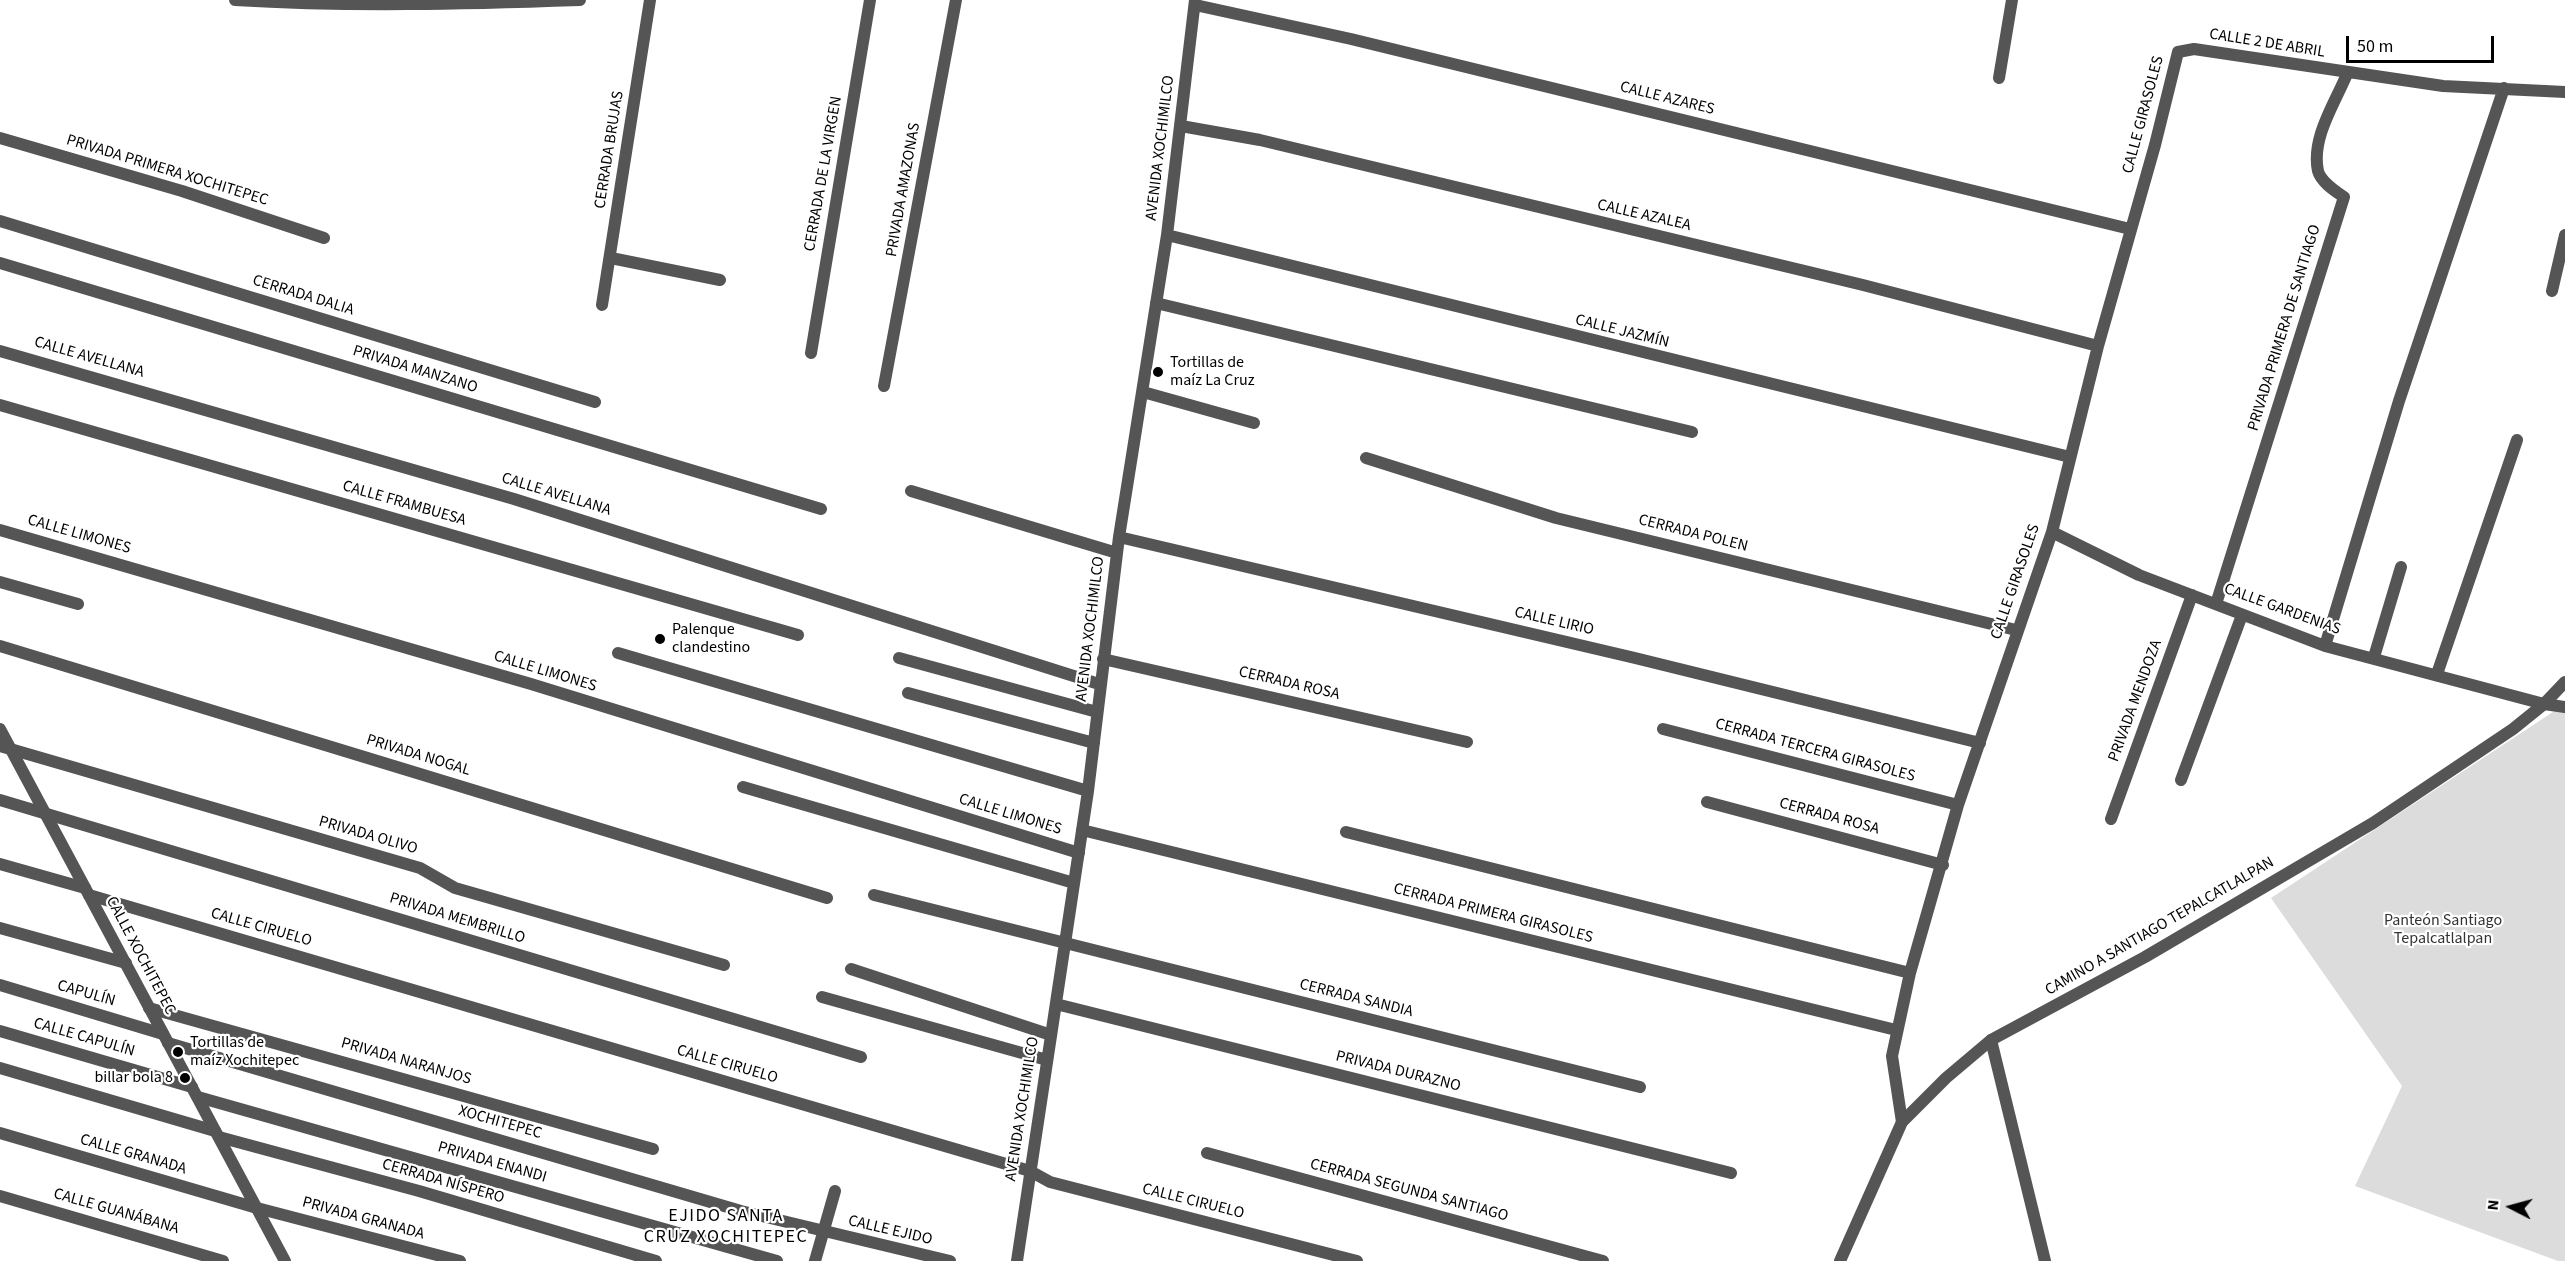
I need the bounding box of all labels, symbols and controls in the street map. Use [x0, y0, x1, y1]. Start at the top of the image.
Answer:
scale bar [2349, 24, 2498, 62]
street label: CALLE 2 DE ABRIL [2208, 25, 2326, 63]
text: 50 m [2357, 34, 2393, 59]
street label: CALLE GIRASOLES [2119, 54, 2169, 176]
street label: AVENIDA XOCHIMILCO [1143, 74, 1179, 222]
street label: CALLE AZARES [1618, 78, 1716, 120]
street label: CERRADA BRUJAS [591, 90, 629, 210]
street label: CERRADA DE LA VIRGEN [801, 95, 847, 253]
street label: PRIVADA AMAZONAS [883, 121, 925, 259]
street label: PRIVADA PRIMERA XOCHITEPEC [64, 131, 270, 211]
street label: CALLE AZALEA [1595, 196, 1693, 236]
street label: PRIVADA PRIMERA DE SANTIAGO [2244, 222, 2326, 434]
street label: CERRADA DALIA [250, 271, 356, 321]
street label: CALLE JAZMÍN [1573, 311, 1671, 353]
street label: CALLE AVELLANA [32, 333, 146, 383]
street label: PRIVADA MANZANO [350, 342, 480, 398]
place label: Tortillas de maíz La Cruz [1170, 353, 1254, 391]
marker: Tortillas de maíz La Cruz [1151, 365, 1165, 379]
street label: CALLE AVELLANA [499, 469, 613, 521]
street label: CALLE FRAMBUESA [340, 477, 468, 531]
street label: CALLE LIMONES [25, 511, 133, 559]
street label: CERRADA POLEN [1636, 511, 1750, 557]
street label: CALLE GIRASOLES [1987, 522, 2045, 642]
street label: AVENIDA XOCHIMILCO [1073, 555, 1109, 703]
street label: CALLE GARDENIAS [2221, 580, 2343, 640]
street label: CALLE LIRIO [1512, 604, 1596, 640]
place label: Palenque clandestino [672, 620, 750, 658]
marker: Palenque clandestino [653, 632, 667, 646]
street label: PRIVADA MENDOZA [2105, 637, 2167, 765]
street label: CALLE LIMONES [491, 647, 599, 697]
street label: CERRADA ROSA [1237, 663, 1341, 705]
street label: CERRADA TERCERA GIRASOLES [1713, 715, 1917, 787]
street label: PRIVADA NOGAL [364, 731, 472, 781]
street label: CALLE LIMONES [956, 790, 1064, 840]
street label: CERRADA ROSA [1777, 794, 1881, 840]
street label: PRIVADA OLIVO [316, 813, 420, 859]
street label: CAMINO A SANTIAGO TEPALCATLALPAN [2042, 853, 2278, 1001]
street label: CERRADA PRIMERA GIRASOLES [1391, 880, 1595, 948]
street label: PRIVADA MEMBRILLO [387, 889, 527, 949]
street label: CALLE XOCHITEPEC [101, 894, 179, 1018]
street label: CALLE CIRUELO [208, 904, 314, 952]
park label: Panteón Santiago Tepalcatlalpan [2384, 911, 2502, 949]
street label: CERRADA SANDIA [1297, 976, 1415, 1022]
street label: CAPULÍN [55, 977, 117, 1011]
street label: CALLE CAPULÍN [31, 1014, 137, 1062]
place label: Tortillas de maíz Xochitepec [190, 1033, 299, 1071]
street label: PRIVADA NARANJOS [339, 1034, 473, 1090]
street label: AVENIDA XOCHIMILCO [1002, 1035, 1044, 1183]
street label: CALLE CIRUELO [674, 1041, 780, 1089]
marker: Tortillas de maíz Xochitepec [171, 1045, 185, 1059]
street label: PRIVADA DURAZNO [1334, 1047, 1462, 1097]
place label: billar bola 8 [94, 1068, 173, 1088]
marker: billar bola 8 [178, 1071, 192, 1085]
street label: XOCHITEPEC [456, 1102, 544, 1144]
street label: CALLE GRANADA [77, 1131, 189, 1179]
street label: PRIVADA ENANDI [435, 1138, 549, 1188]
street label: CERRADA NÍSPERO [380, 1155, 506, 1209]
street label: CERRADA SEGUNDA SANTIAGO [1308, 1155, 1510, 1227]
north arrow [2481, 1177, 2541, 1237]
street label: CALLE CIRUELO [1140, 1180, 1246, 1224]
street label: CALLE GUANÁBANA [51, 1185, 181, 1239]
street label: PRIVADA GRANADA [300, 1193, 426, 1245]
text: N [2482, 1199, 2505, 1212]
district label: EJIDO SANTA CRUZ XOCHITEPEC [644, 1206, 808, 1248]
street label: CALLE EJIDO [846, 1212, 934, 1250]

